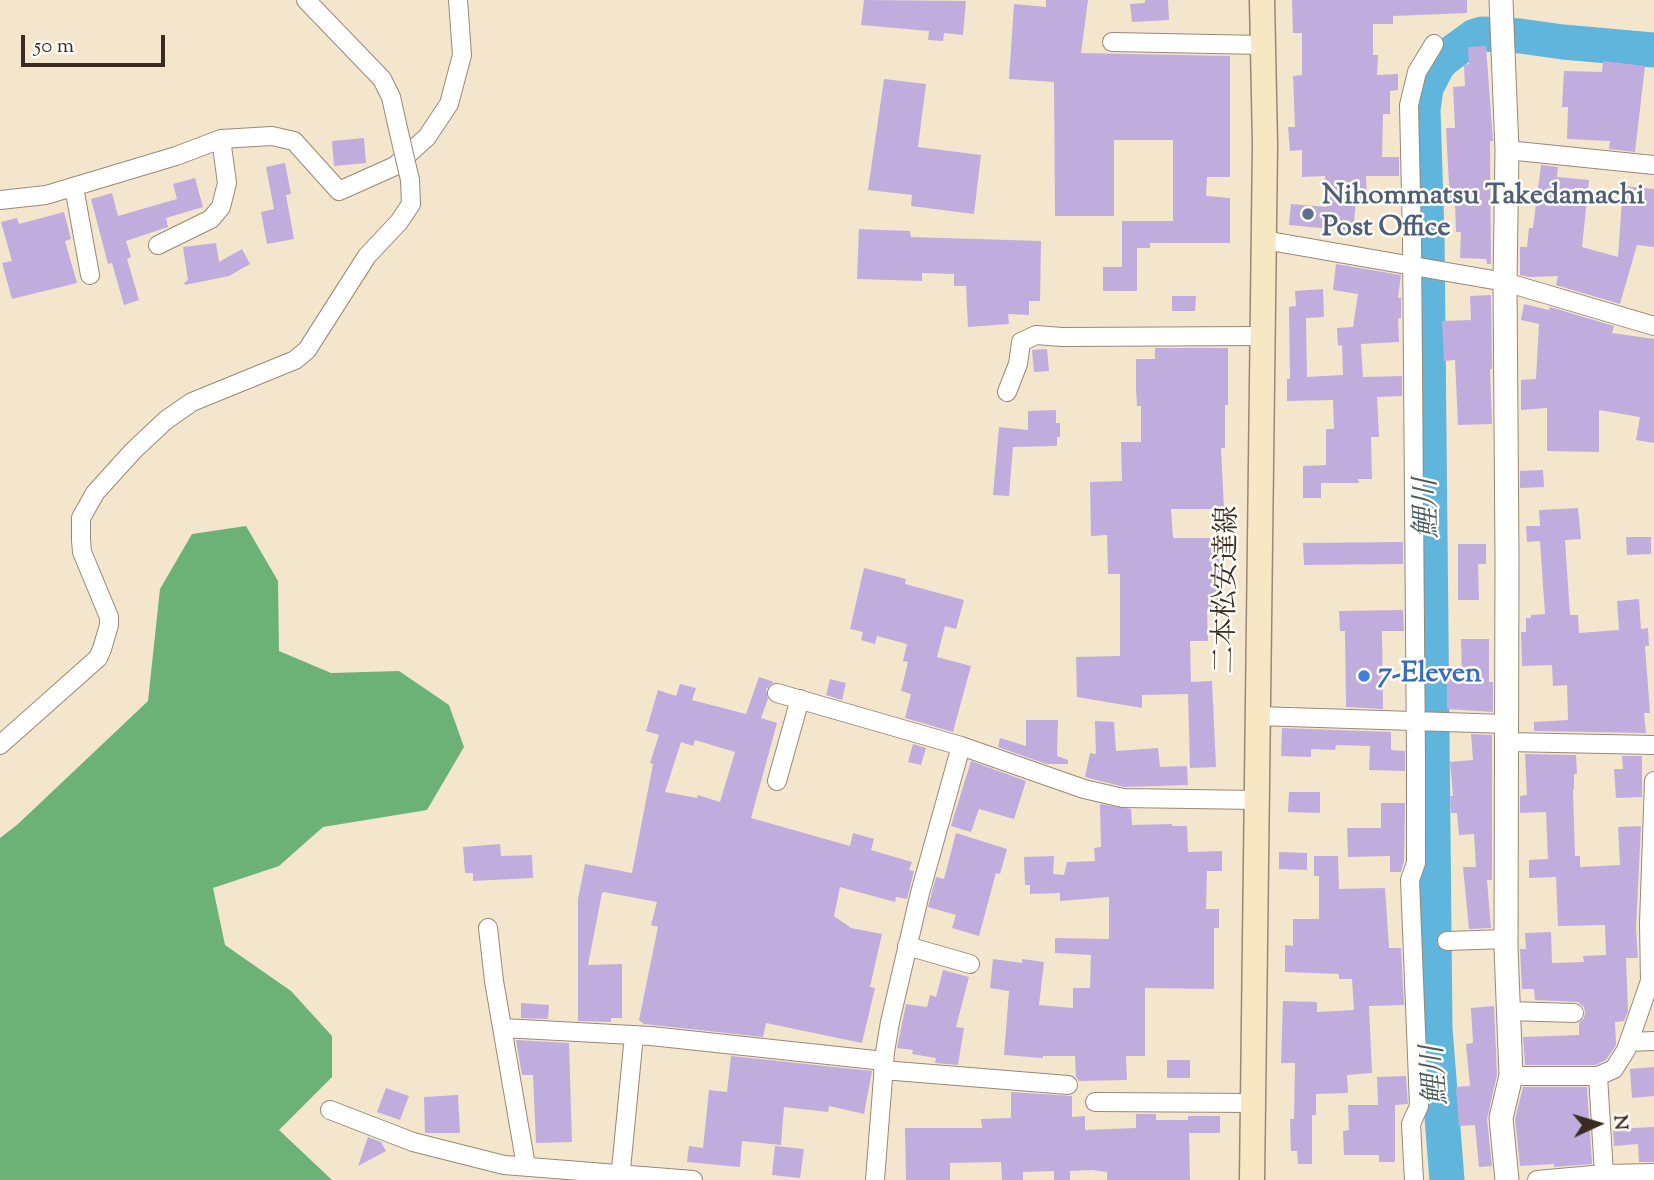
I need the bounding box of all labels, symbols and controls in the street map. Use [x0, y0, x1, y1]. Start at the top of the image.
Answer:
scale bar [24, 21, 168, 65]
text: 50 m [34, 32, 74, 62]
place label: Nihommatsu Takedamachi Post Office [1322, 181, 1644, 247]
marker: Nihommatsu Takedamachi Post Office [1300, 206, 1316, 222]
water label: 鯉川 [1411, 478, 1449, 538]
street label: 二本松安達線 [1211, 506, 1247, 674]
place label: 7-Eleven [1378, 659, 1482, 693]
marker: 7-Eleven [1356, 668, 1372, 684]
water label: 鯉川 [1418, 1044, 1458, 1106]
north arrow [1563, 1089, 1633, 1159]
text: N [1605, 1114, 1633, 1131]

